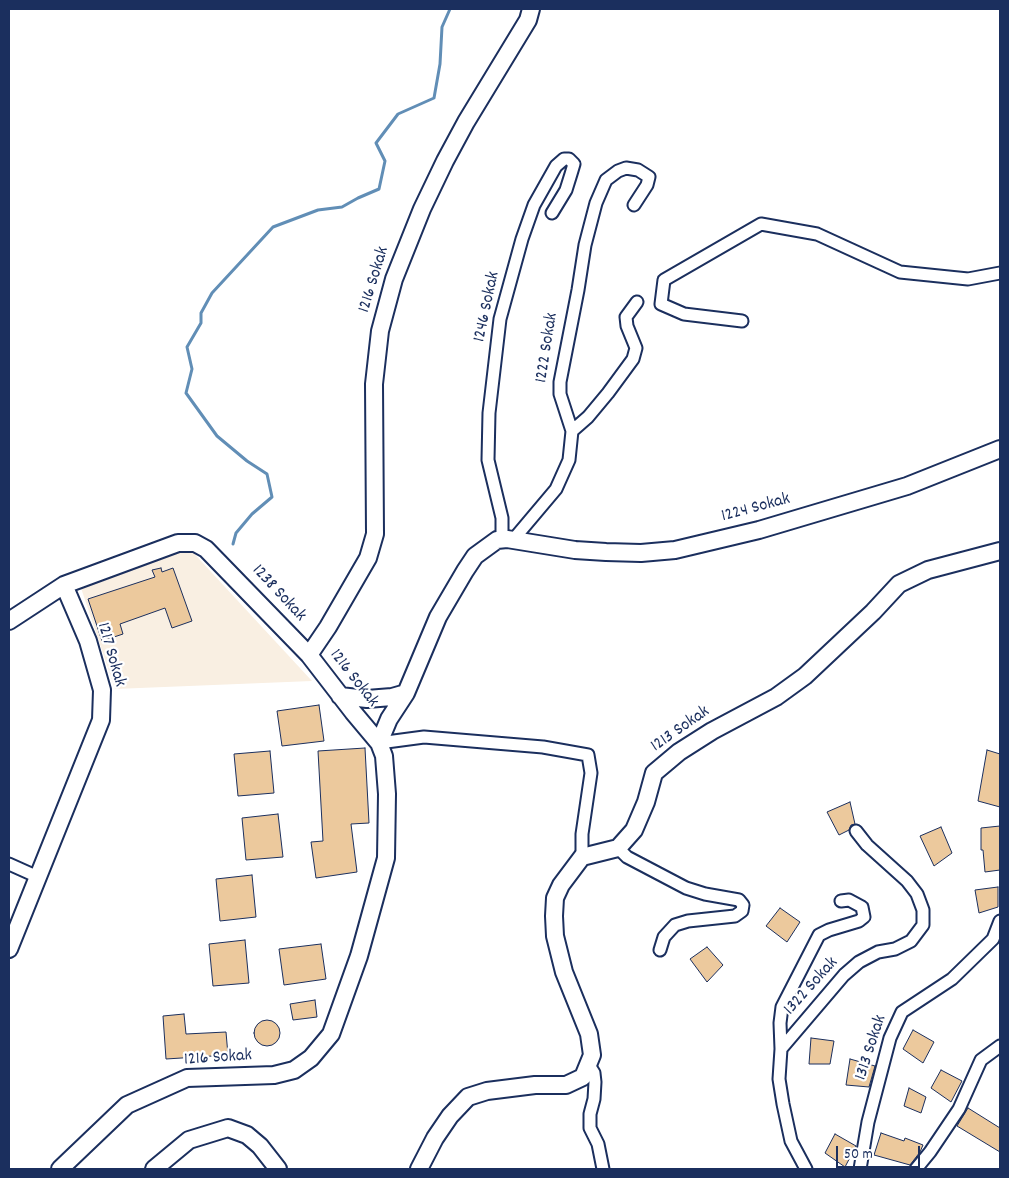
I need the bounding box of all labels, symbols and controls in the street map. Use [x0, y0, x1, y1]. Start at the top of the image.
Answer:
street label: 1216 Sokak [355, 244, 395, 316]
street label: 1246 Sokak [470, 270, 506, 344]
street label: 1222 Sokak [532, 311, 564, 385]
street label: 1224 Sokak [719, 489, 793, 529]
street label: 1238 Sokak [246, 561, 310, 627]
street label: 1217 Sokak [91, 620, 129, 690]
street label: 1216 Sokak [324, 646, 382, 712]
street label: 1213 Sokak [647, 702, 715, 758]
street label: 1322 Sokak [780, 953, 844, 1021]
street label: 1313 Sokak [851, 1013, 893, 1083]
street label: 1216 Sokak [183, 1046, 253, 1072]
scale bar [839, 1136, 923, 1168]
text: 50 m [844, 1144, 873, 1166]

